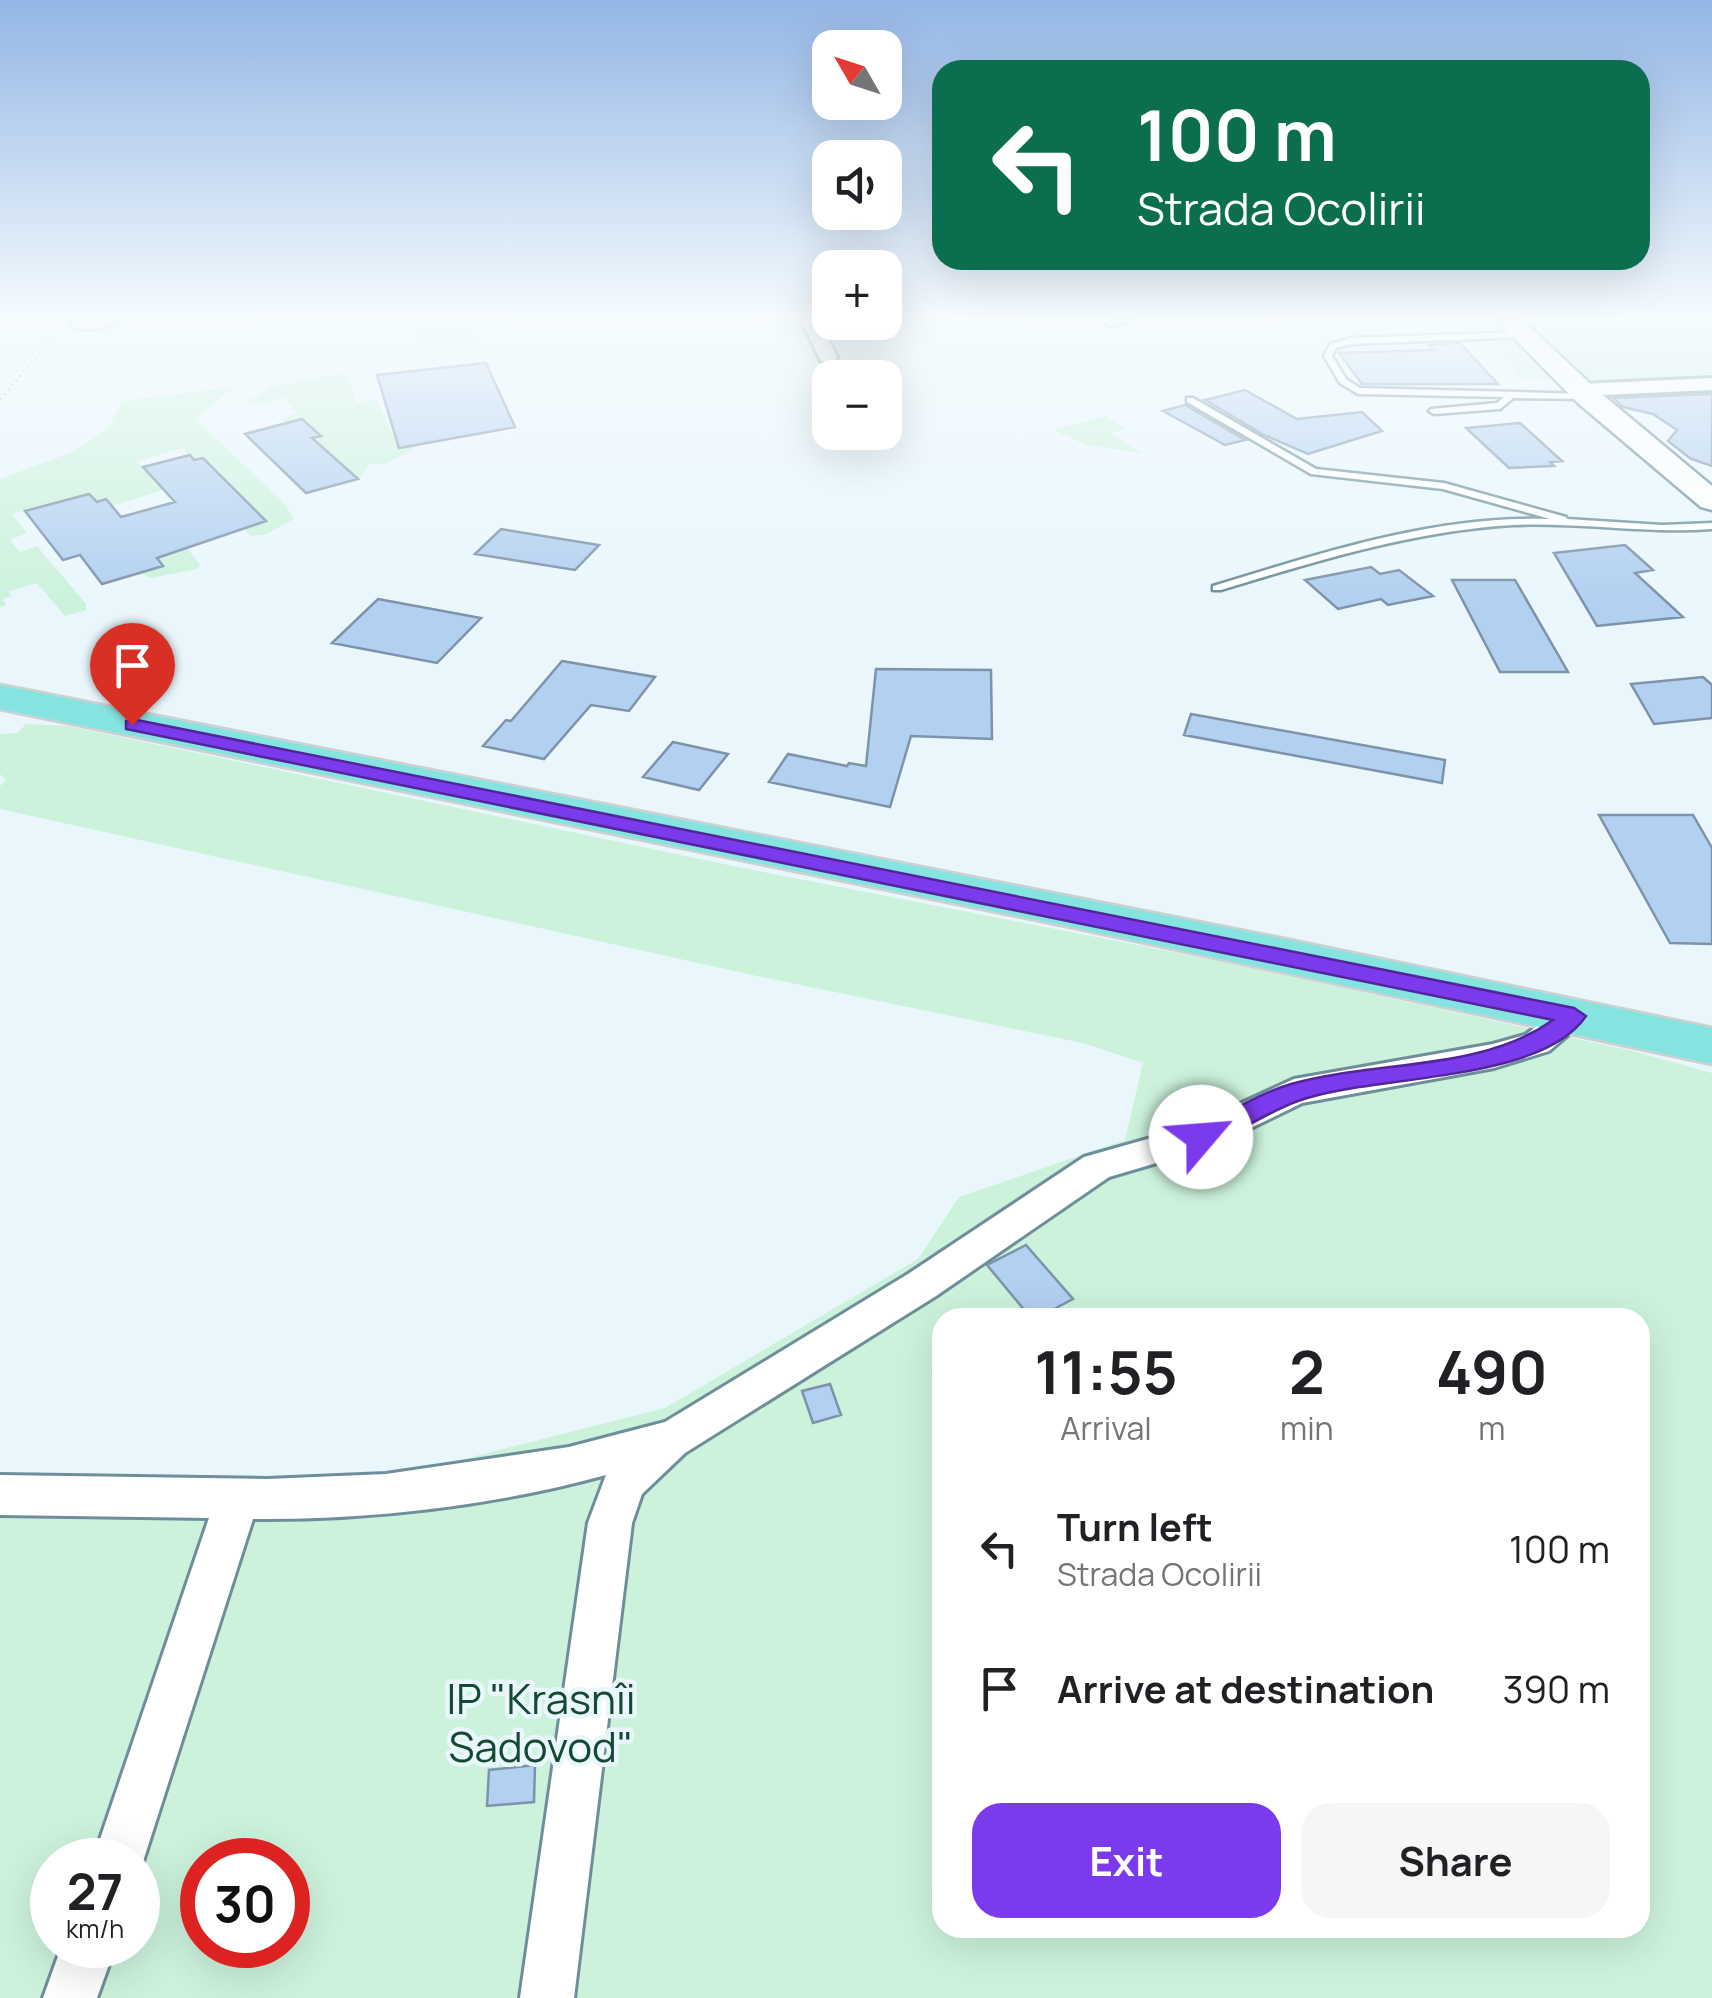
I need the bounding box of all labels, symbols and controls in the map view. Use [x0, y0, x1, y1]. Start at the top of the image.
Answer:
north arrow [812, 30, 902, 120]
map controls [812, 30, 902, 450]
text: 100 m [1137, 86, 1337, 182]
icon: left [972, 100, 1102, 230]
button: sound [812, 140, 902, 230]
text: Strada Ocolirii [1137, 177, 1425, 239]
button: + [812, 250, 902, 340]
button: − [812, 360, 902, 450]
pin [90, 623, 175, 726]
icon: arrive [105, 638, 160, 693]
position arrow [1149, 1085, 1253, 1189]
text: 11:55 [1034, 1330, 1178, 1412]
text: 2 [1289, 1330, 1325, 1412]
text: 490 [1436, 1330, 1548, 1412]
text: Arrival [1060, 1406, 1152, 1450]
text: min [1280, 1406, 1334, 1450]
text: m [1478, 1406, 1505, 1450]
text: Turn left [1057, 1500, 1213, 1552]
icon: left [972, 1521, 1027, 1576]
text: 100 m [1509, 1522, 1610, 1574]
text: Strada Ocolirii [1057, 1552, 1262, 1596]
icon: arrive [972, 1661, 1027, 1716]
text: Arrive at destination [1057, 1662, 1434, 1714]
text: 390 m [1502, 1662, 1610, 1714]
park label: IP "Krasnîi Sadovod" [446, 1669, 636, 1775]
button: Exit [972, 1803, 1281, 1918]
button: Share [1301, 1803, 1610, 1918]
speed limit sign: 30 [180, 1838, 310, 1968]
text: 27 [67, 1857, 123, 1925]
text: km/h [66, 1911, 124, 1946]

